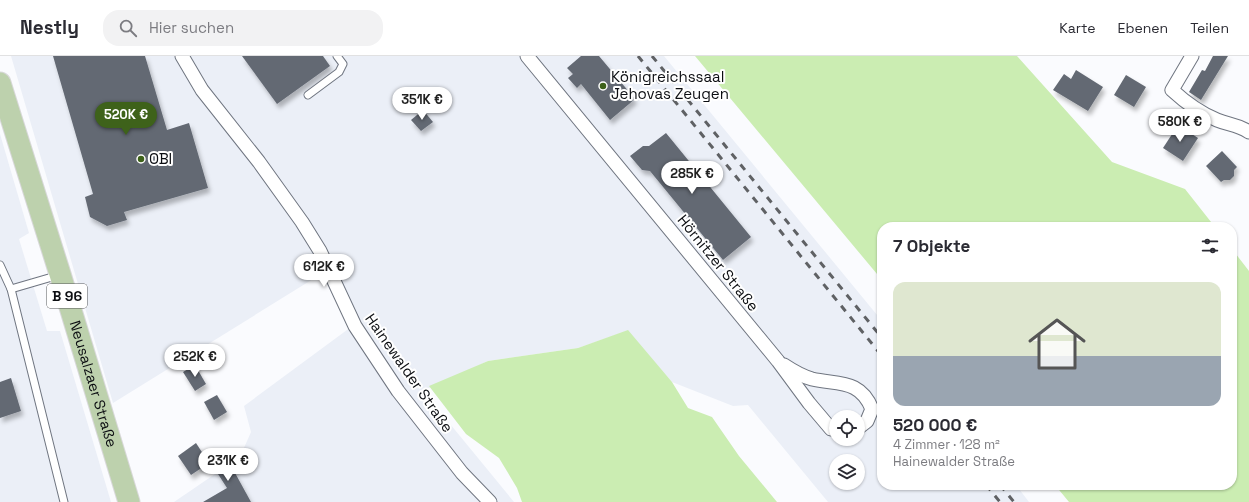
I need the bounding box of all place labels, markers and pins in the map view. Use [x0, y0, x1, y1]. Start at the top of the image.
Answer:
place label: Königreichssaal Jehovas Zeugen [611, 67, 729, 103]
marker: Königreichssaal Jehovas Zeugen [598, 81, 608, 91]
pin: 351K € [389, 87, 455, 121]
pin: 520K € [93, 102, 159, 136]
pin: 580K € [1147, 109, 1213, 143]
place label: OBI [149, 149, 172, 168]
marker: OBI [136, 154, 146, 164]
pin: 285K € [659, 161, 725, 195]
pin: 612K € [291, 254, 357, 288]
pin: 252K € [162, 344, 228, 378]
pin: 231K € [195, 448, 261, 482]

